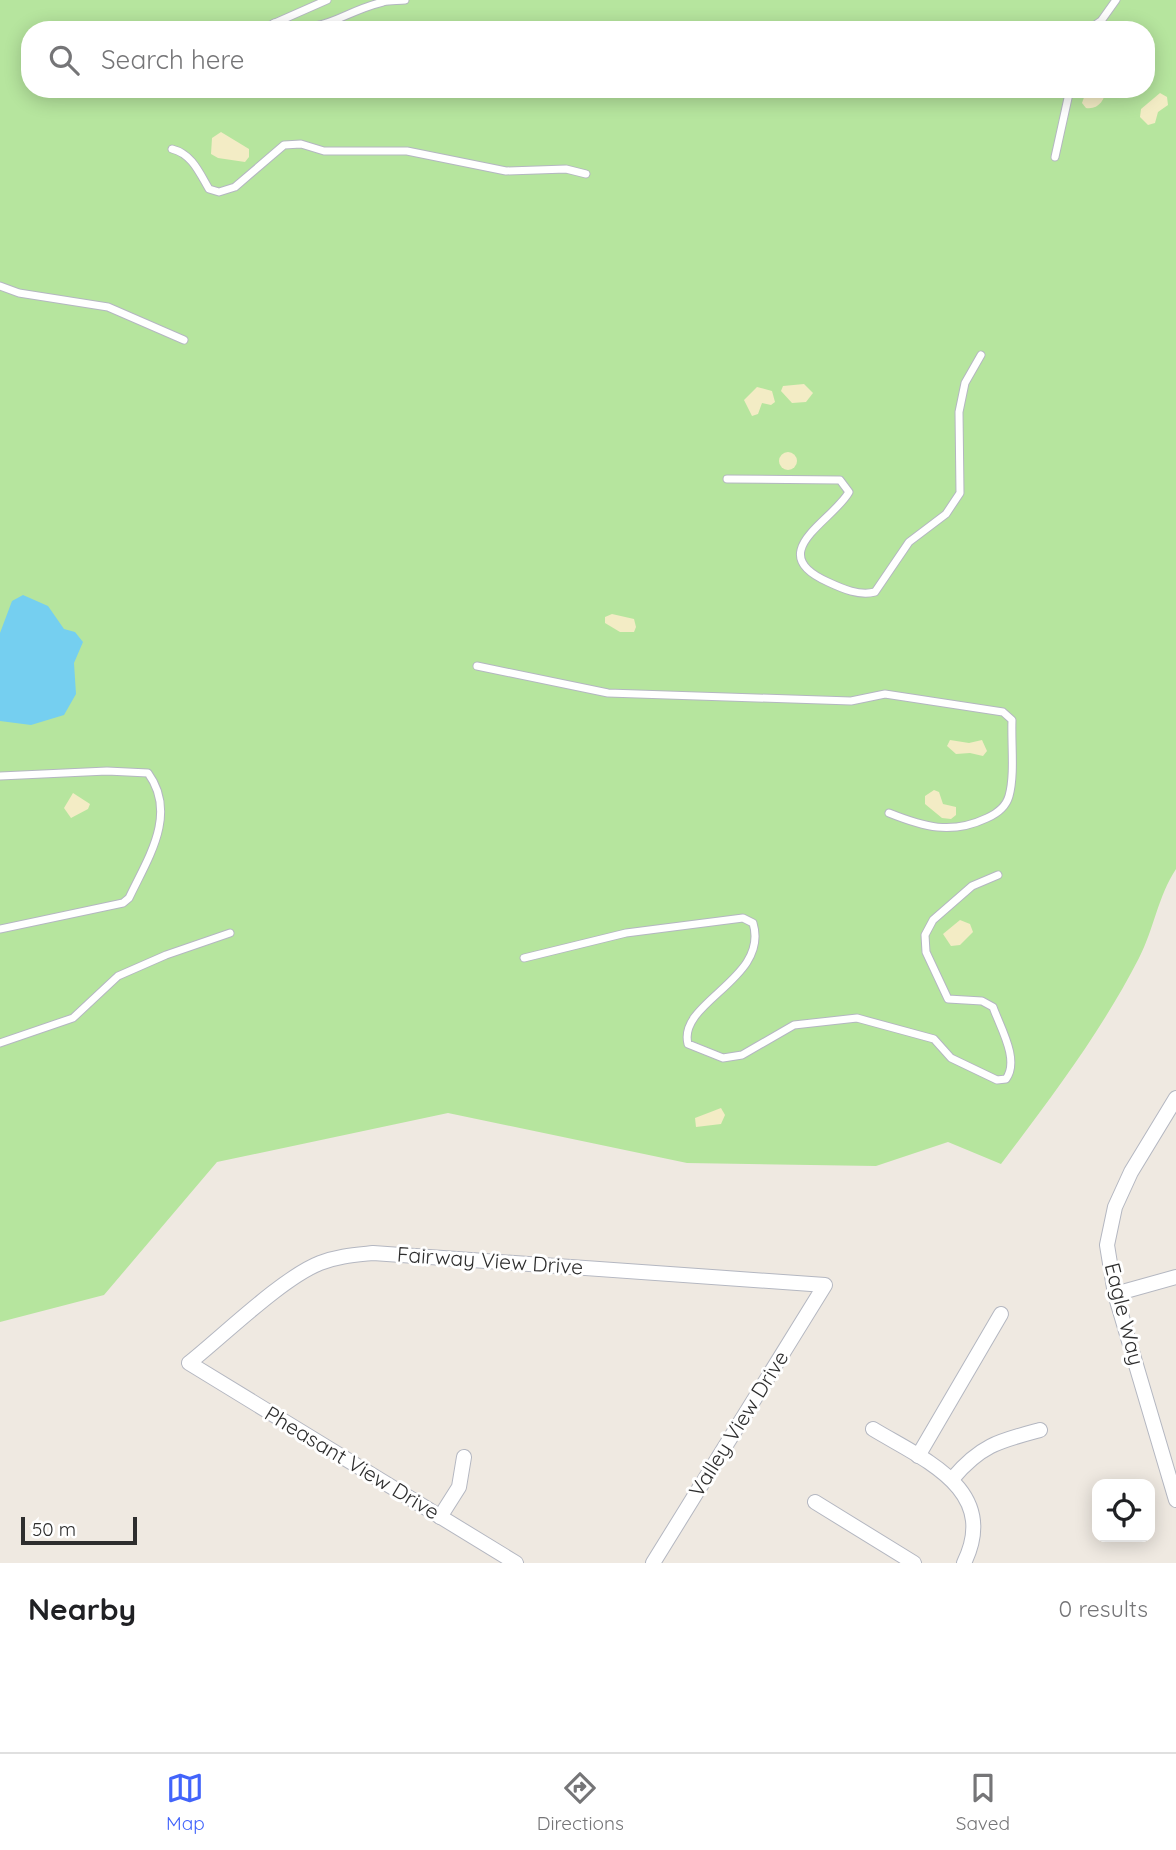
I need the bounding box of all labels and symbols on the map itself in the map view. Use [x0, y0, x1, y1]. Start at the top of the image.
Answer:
street label: Fairway View Drive [396, 1241, 584, 1279]
street label: Eagle Way [1100, 1260, 1150, 1368]
street label: Valley View Drive [683, 1345, 794, 1501]
street label: Pheasant View Drive [260, 1400, 445, 1525]
scale bar [21, 1514, 136, 1546]

